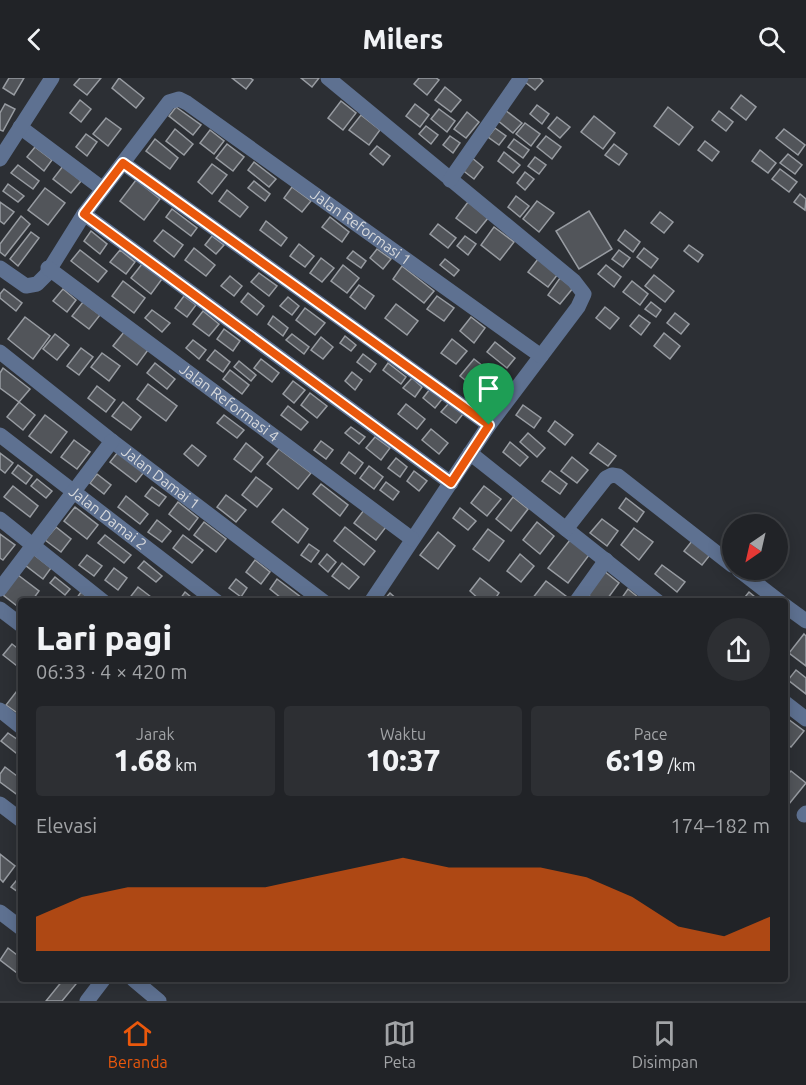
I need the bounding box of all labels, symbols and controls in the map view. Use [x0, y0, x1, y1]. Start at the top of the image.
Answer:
icon: back [18, 23, 51, 56]
icon: search [755, 23, 788, 56]
text: Milers [363, 24, 443, 54]
street label: Jalan Reformasi 1 [308, 185, 415, 268]
street label: Jalan Reformasi 4 [177, 360, 283, 445]
pin [463, 363, 514, 425]
icon: arrive [472, 372, 505, 405]
street label: Jalan Damai 1 [119, 442, 203, 512]
street label: Jalan Damai 2 [66, 482, 150, 553]
north arrow [722, 514, 788, 580]
map controls [722, 514, 788, 580]
button: share [707, 618, 770, 681]
text: Lari pagi [36, 619, 172, 656]
text: 06:33 · 4 × 420 m [36, 660, 188, 683]
text: Jarak [136, 725, 175, 743]
text: Waktu [380, 725, 426, 743]
text: Pace [634, 725, 668, 743]
text: 1.68 [113, 743, 172, 777]
text: 10:37 [365, 743, 441, 777]
text: 6:19 [606, 743, 664, 777]
text: km [172, 756, 197, 774]
text: /km [664, 756, 695, 774]
text: Elevasi [36, 814, 97, 837]
text: 174–182 m [671, 814, 770, 837]
tab: Beranda [108, 1017, 168, 1071]
tab: Peta [383, 1017, 416, 1071]
tab: Disimpan [632, 1017, 698, 1071]

